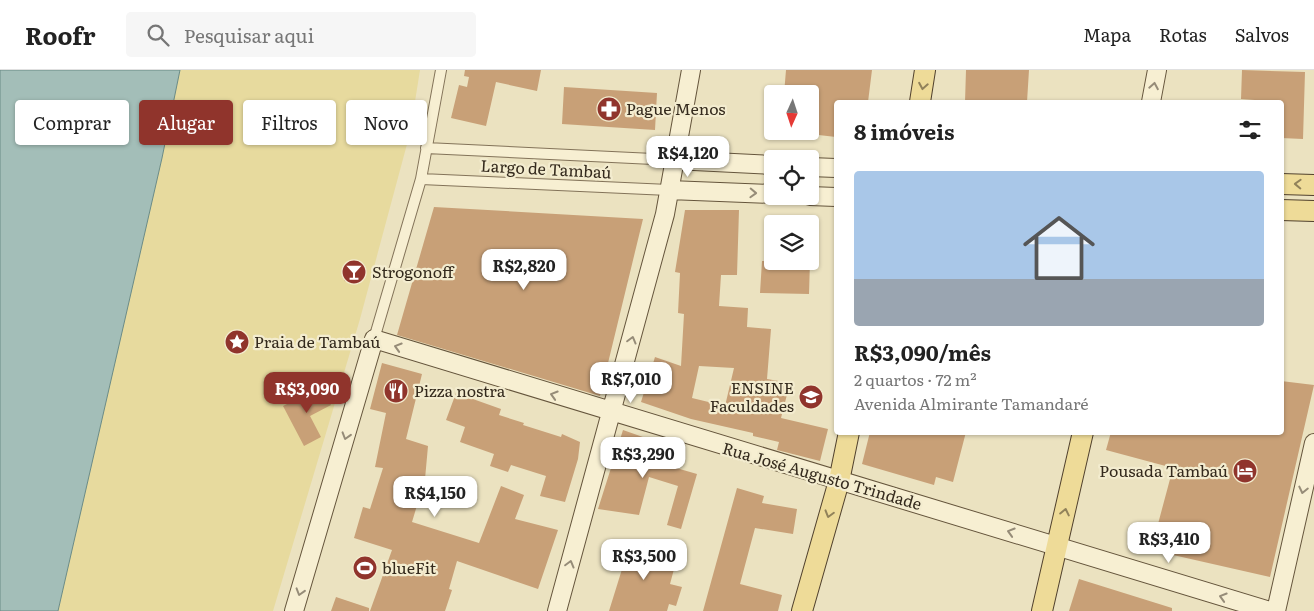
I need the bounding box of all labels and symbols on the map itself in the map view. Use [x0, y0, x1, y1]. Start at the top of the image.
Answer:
one-way arrow [918, 82, 928, 91]
one-way arrow [1149, 82, 1159, 91]
north arrow [764, 85, 819, 140]
pharmacy icon: Pague Menos [596, 96, 622, 122]
place label: Pague Menos [626, 96, 726, 120]
pin: R$4,120 [642, 136, 734, 178]
street label: Largo de Tambaú [480, 153, 612, 183]
one-way arrow [1293, 179, 1301, 190]
one-way arrow [749, 188, 757, 199]
pin: R$2,820 [478, 248, 570, 291]
bar icon: Strogonoff [341, 259, 367, 285]
place label: Strogonoff [372, 259, 455, 283]
place icon: Praia de Tambaú [224, 329, 250, 355]
place label: Praia de Tambaú [254, 329, 380, 353]
one-way arrow [626, 336, 636, 344]
one-way arrow [395, 342, 403, 352]
pin: R$7,010 [585, 362, 677, 404]
pin: R$3,090 [261, 372, 353, 414]
place label: ENSINE Faculdades [710, 375, 794, 417]
restaurant icon: Pizza nostra [383, 378, 409, 404]
place label: Pizza nostra [414, 378, 506, 402]
school or university icon: ENSINE Faculdades [798, 384, 824, 410]
one-way arrow [550, 390, 558, 400]
one-way arrow [342, 432, 352, 440]
street label: Rua José Augusto Trindade [720, 435, 925, 515]
pin: R$3,290 [597, 436, 689, 479]
place label: Pousada Tambaú [1099, 458, 1228, 482]
hotel icon: Pousada Tambaú [1232, 458, 1258, 484]
pin: R$4,150 [389, 476, 481, 518]
one-way arrow [1298, 486, 1309, 495]
one-way arrow [1059, 508, 1070, 517]
one-way arrow [825, 509, 835, 517]
pin: R$3,410 [1123, 522, 1215, 564]
one-way arrow [1007, 527, 1016, 537]
pin: R$3,500 [598, 538, 690, 581]
sports icon: blueFit [352, 555, 378, 581]
place label: blueFit [382, 555, 437, 579]
one-way arrow [564, 560, 575, 568]
one-way arrow [295, 587, 305, 596]
one-way arrow [1219, 592, 1228, 602]

